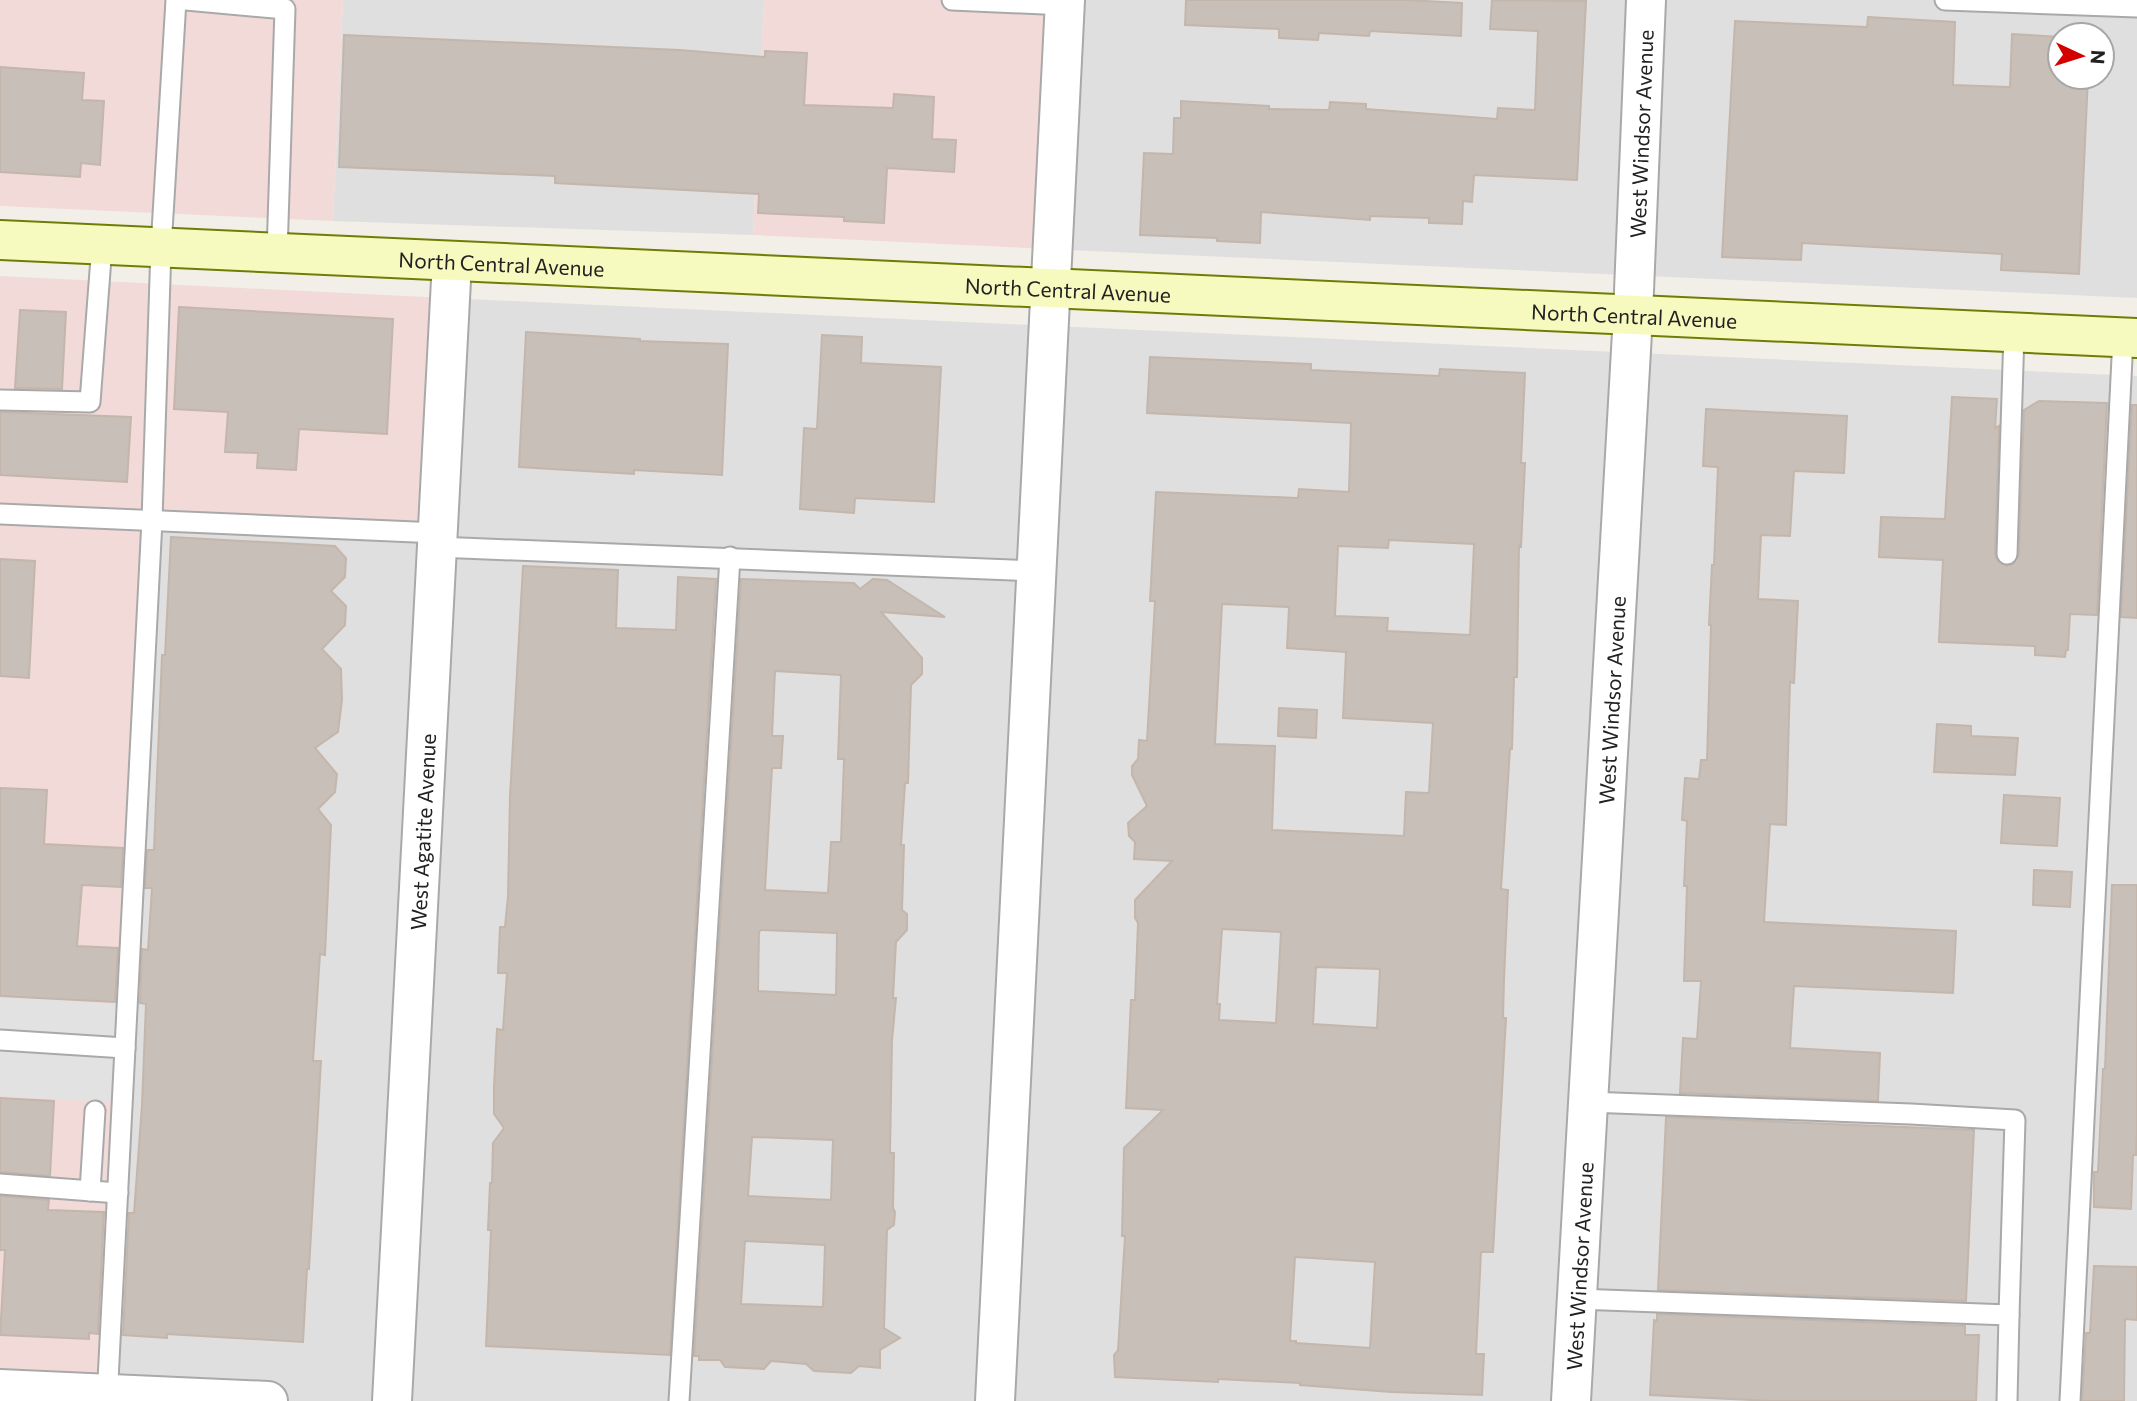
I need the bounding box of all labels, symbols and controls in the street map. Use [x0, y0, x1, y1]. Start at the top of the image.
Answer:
north arrow [2046, 21, 2116, 91]
street label: West Windsor Avenue [1624, 29, 1657, 239]
text: N [2086, 49, 2110, 65]
street label: North Central Avenue [398, 246, 605, 280]
street label: North Central Avenue [964, 272, 1171, 306]
street label: North Central Avenue [1531, 298, 1738, 332]
street label: West Windsor Avenue [1593, 595, 1629, 805]
street label: West Agatite Avenue [404, 733, 440, 931]
street label: West Windsor Avenue [1560, 1161, 1597, 1371]

